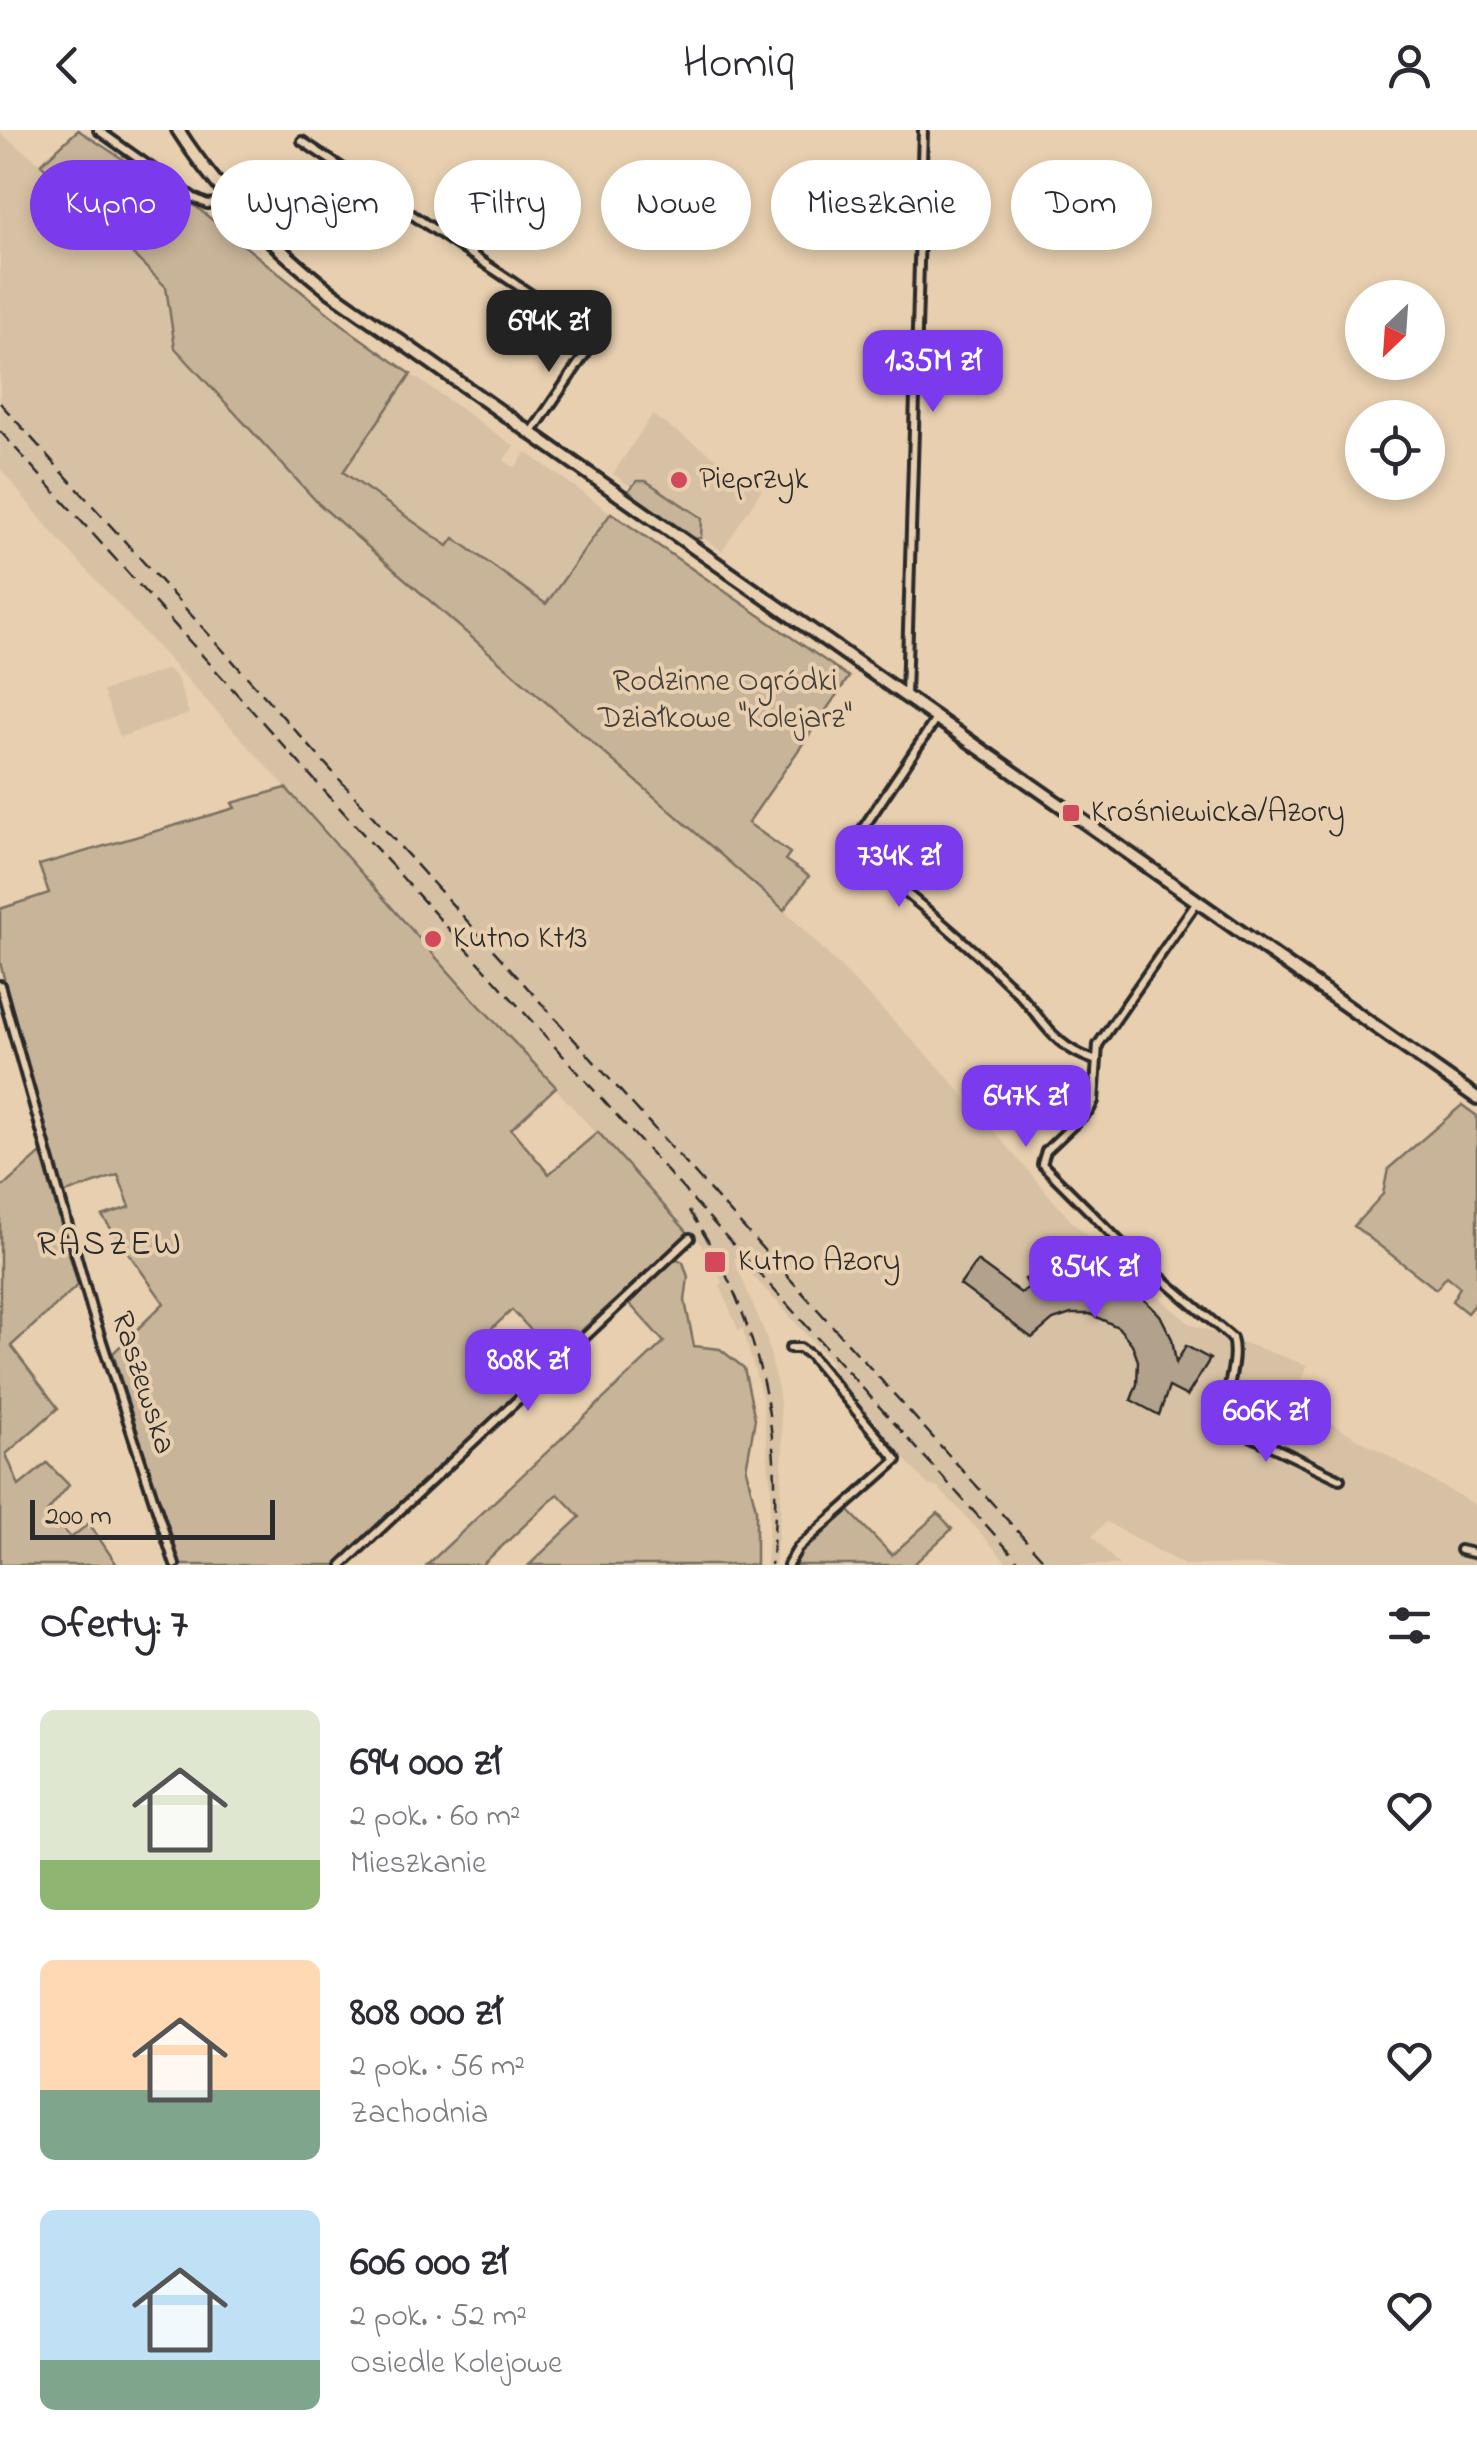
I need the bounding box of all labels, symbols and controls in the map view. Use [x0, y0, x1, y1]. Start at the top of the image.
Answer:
text: Homiq [683, 32, 794, 98]
icon: back [40, 38, 95, 93]
icon: person [1382, 38, 1437, 93]
chip: Kupno [30, 160, 191, 250]
chip: Wynajem [211, 160, 414, 250]
chip: Filtry [434, 160, 581, 250]
chip: Nowe [601, 160, 751, 250]
chip: Mieszkanie [771, 160, 991, 250]
chip: Dom [1011, 160, 1152, 250]
north arrow [1345, 280, 1445, 380]
map controls [1345, 280, 1445, 500]
pin: 694K zł [457, 290, 641, 375]
text: 694K zł [508, 299, 590, 346]
pin: 1.35M zł [830, 330, 1036, 415]
text: 1.35M zł [885, 339, 981, 386]
button: locate [1345, 400, 1445, 500]
place label: Pieprzyk [699, 457, 809, 504]
marker: Pieprzyk [668, 469, 690, 491]
park label: Rodzinne Ogródki Działkowe "Kolejarz" [597, 659, 852, 743]
place label: Krośniewicka/Azory [1091, 790, 1345, 837]
marker: Krośniewicka/Azory [1060, 802, 1082, 824]
pin: 734K zł [807, 825, 991, 910]
text: 734K zł [857, 834, 941, 881]
place label: Kutno Kt13 [453, 916, 588, 963]
marker: Kutno Kt13 [422, 928, 444, 950]
pin: 647K zł [934, 1065, 1118, 1150]
text: 647K zł [984, 1074, 1068, 1121]
district label: RASZEW [37, 1220, 183, 1271]
pin: 854K zł [1003, 1236, 1187, 1321]
place label: Kutno Azory [738, 1239, 900, 1286]
text: 854K zł [1051, 1245, 1139, 1292]
marker: Kutno Azory [702, 1249, 728, 1275]
street label: Raszewska [97, 1306, 187, 1460]
pin: 808K zł [436, 1329, 620, 1414]
text: 808K zł [487, 1338, 569, 1385]
pin: 606K zł [1174, 1380, 1358, 1465]
text: 606K zł [1223, 1389, 1309, 1436]
scale bar [30, 1495, 275, 1540]
text: 200 m [45, 1497, 112, 1538]
text: Oferty: 7 [40, 1595, 188, 1656]
icon: filters [1382, 1598, 1437, 1653]
text: 694 000 zł [350, 1733, 501, 1794]
icon: home [120, 1750, 240, 1870]
icon: heart [1382, 1783, 1437, 1838]
text: 2 pok. · 60 m² [350, 1794, 521, 1841]
text: Mieszkanie [350, 1841, 486, 1888]
text: 808 000 zł [350, 1983, 502, 2044]
icon: home [120, 2000, 240, 2120]
icon: heart [1382, 2033, 1437, 2088]
text: 2 pok. · 56 m² [350, 2044, 525, 2091]
text: Zachodnia [350, 2091, 488, 2138]
text: 606 000 zł [350, 2233, 508, 2294]
icon: home [120, 2250, 240, 2370]
icon: heart [1382, 2283, 1437, 2338]
text: 2 pok. · 52 m² [350, 2294, 527, 2341]
text: Osiedle Kolejowe [350, 2341, 562, 2388]

